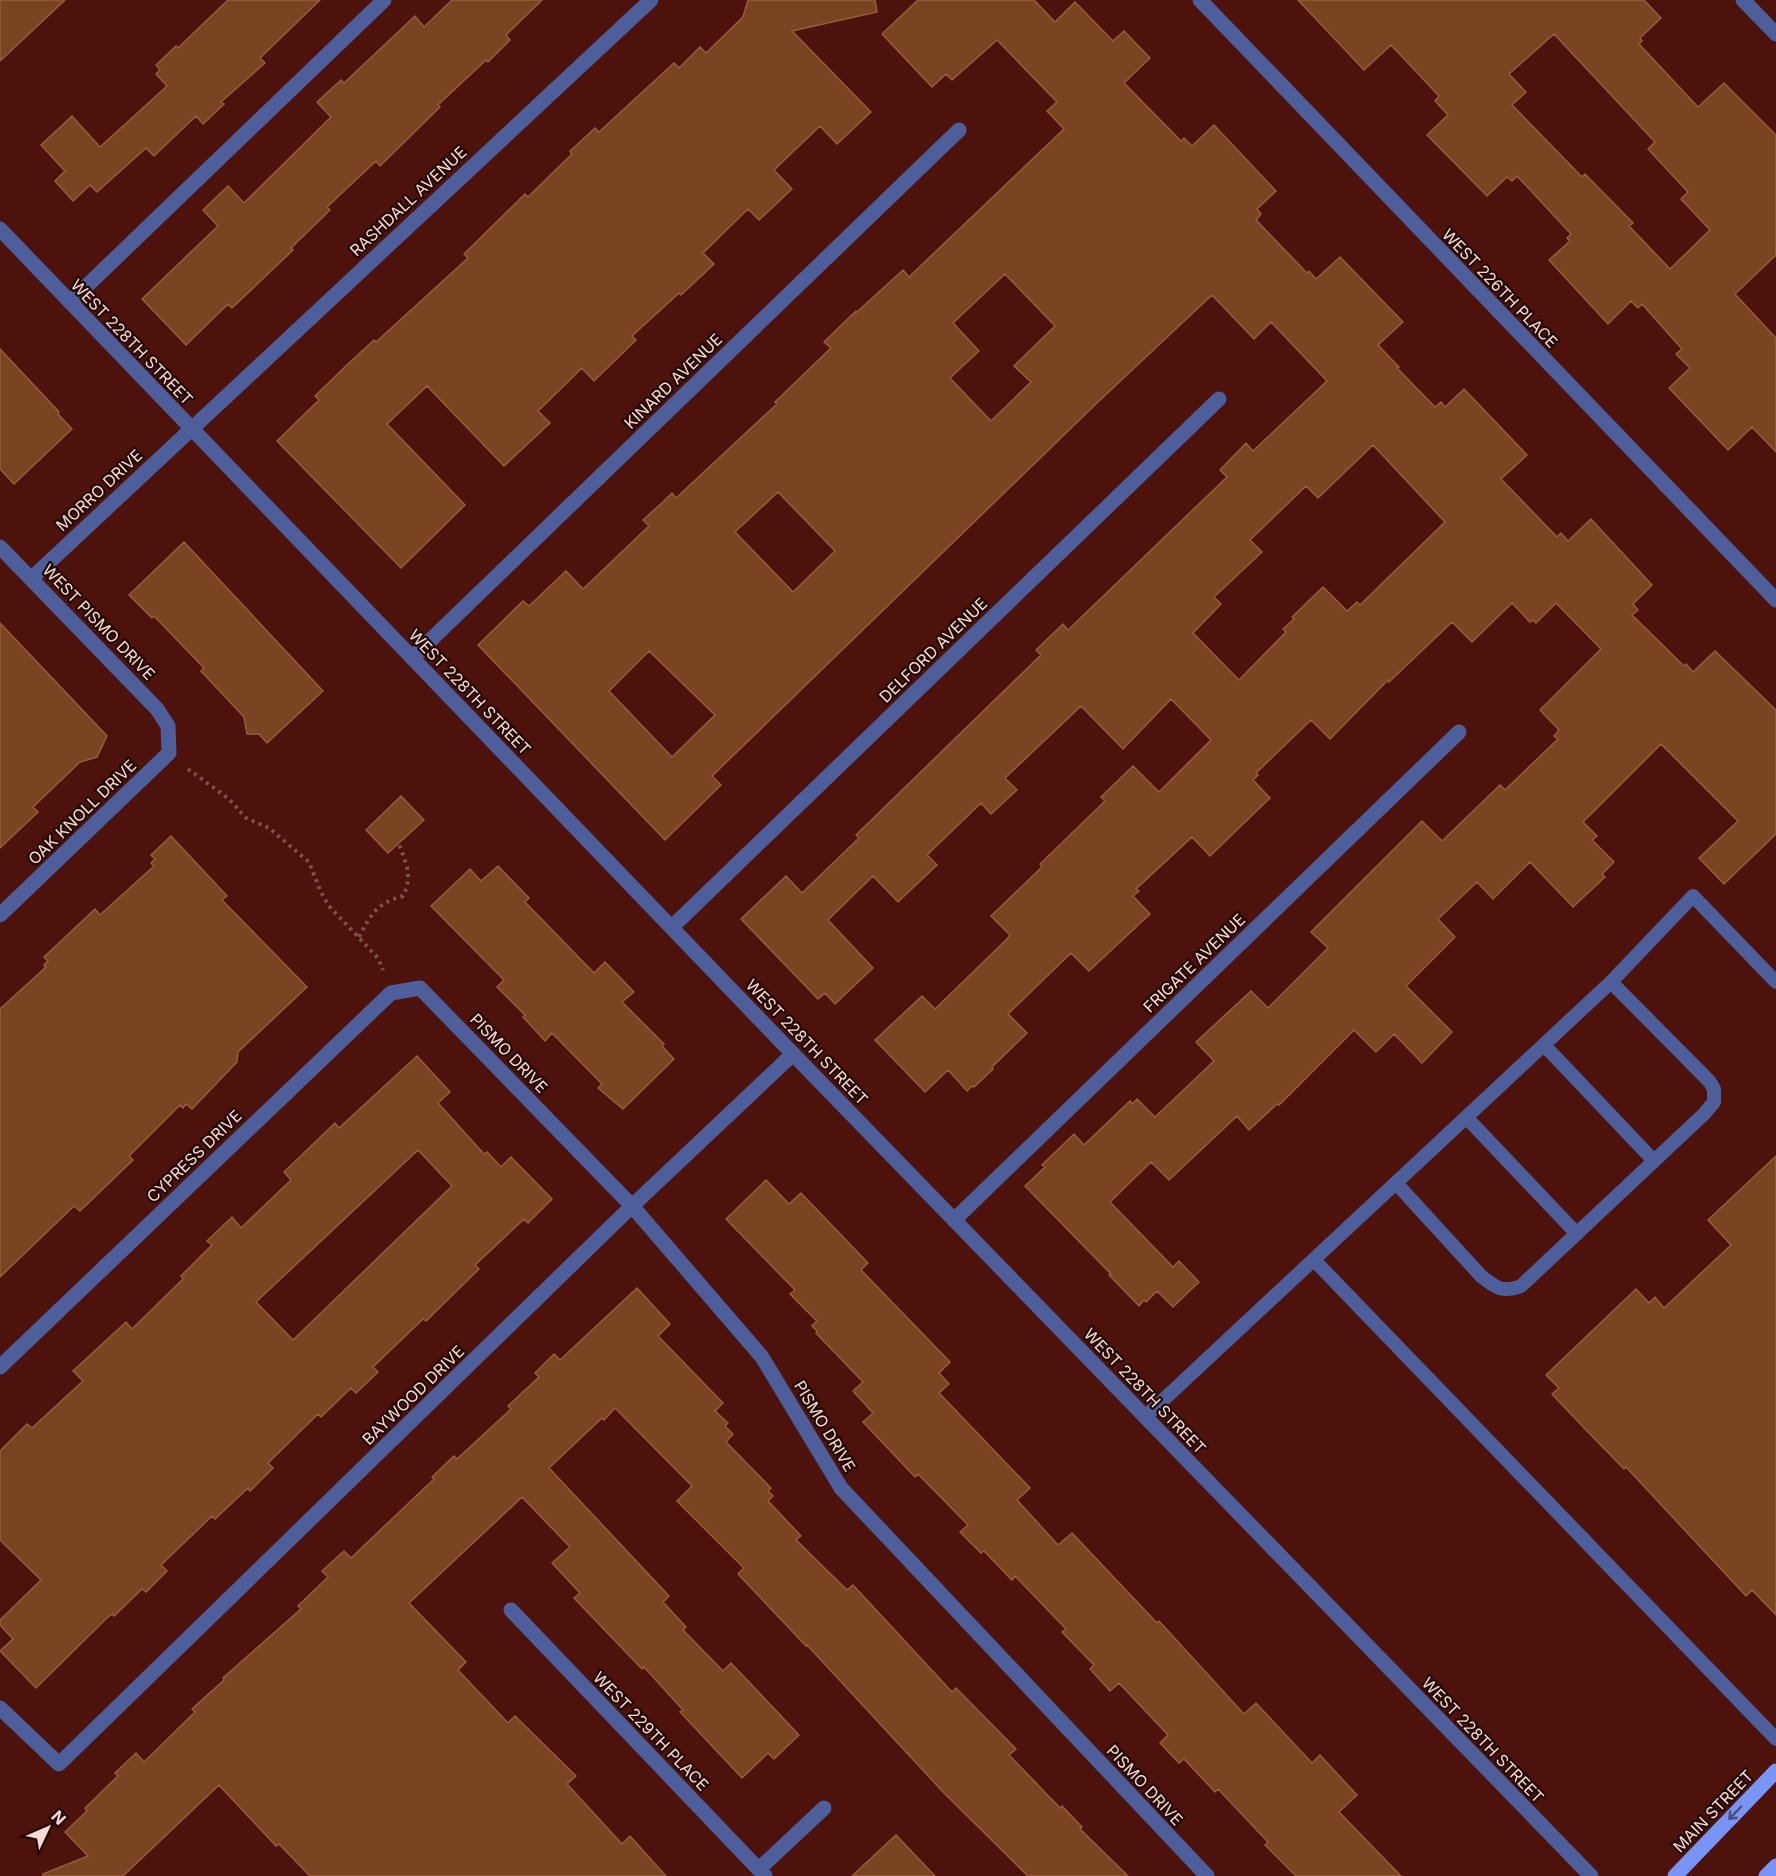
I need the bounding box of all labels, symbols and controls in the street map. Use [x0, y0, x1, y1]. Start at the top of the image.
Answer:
street label: RASHDALL AVENUE [345, 142, 471, 260]
street label: WEST 226TH PLACE [1438, 224, 1562, 352]
street label: WEST 228TH STREET [67, 275, 197, 409]
street label: KINARD AVENUE [620, 329, 726, 433]
street label: MORRO DRIVE [52, 445, 146, 535]
street label: WEST PISMO DRIVE [39, 560, 159, 684]
street label: DELFORD AVENUE [875, 593, 991, 707]
street label: WEST 228TH STREET [405, 625, 535, 759]
street label: OAK KNOLL DRIVE [24, 755, 140, 869]
street label: FRIGATE AVENUE [1139, 909, 1249, 1017]
street label: WEST 228TH STREET [742, 975, 872, 1109]
street label: PISMO DRIVE [466, 1009, 552, 1097]
street label: CYPRESS DRIVE [142, 1106, 246, 1206]
street label: WEST 228TH STREET [1080, 1324, 1210, 1458]
street label: BAYWOOD DRIVE [358, 1341, 468, 1449]
street label: PISMO DRIVE [790, 1377, 860, 1475]
street label: WEST 229TH PLACE [589, 1667, 713, 1795]
street label: WEST 228TH STREET [1418, 1673, 1548, 1807]
street label: PISMO DRIVE [1103, 1741, 1187, 1829]
street label: MAIN STREET [1669, 1766, 1757, 1856]
north arrow [18, 1798, 78, 1858]
text: N [47, 1806, 70, 1829]
one-way arrow [1728, 1806, 1743, 1821]

